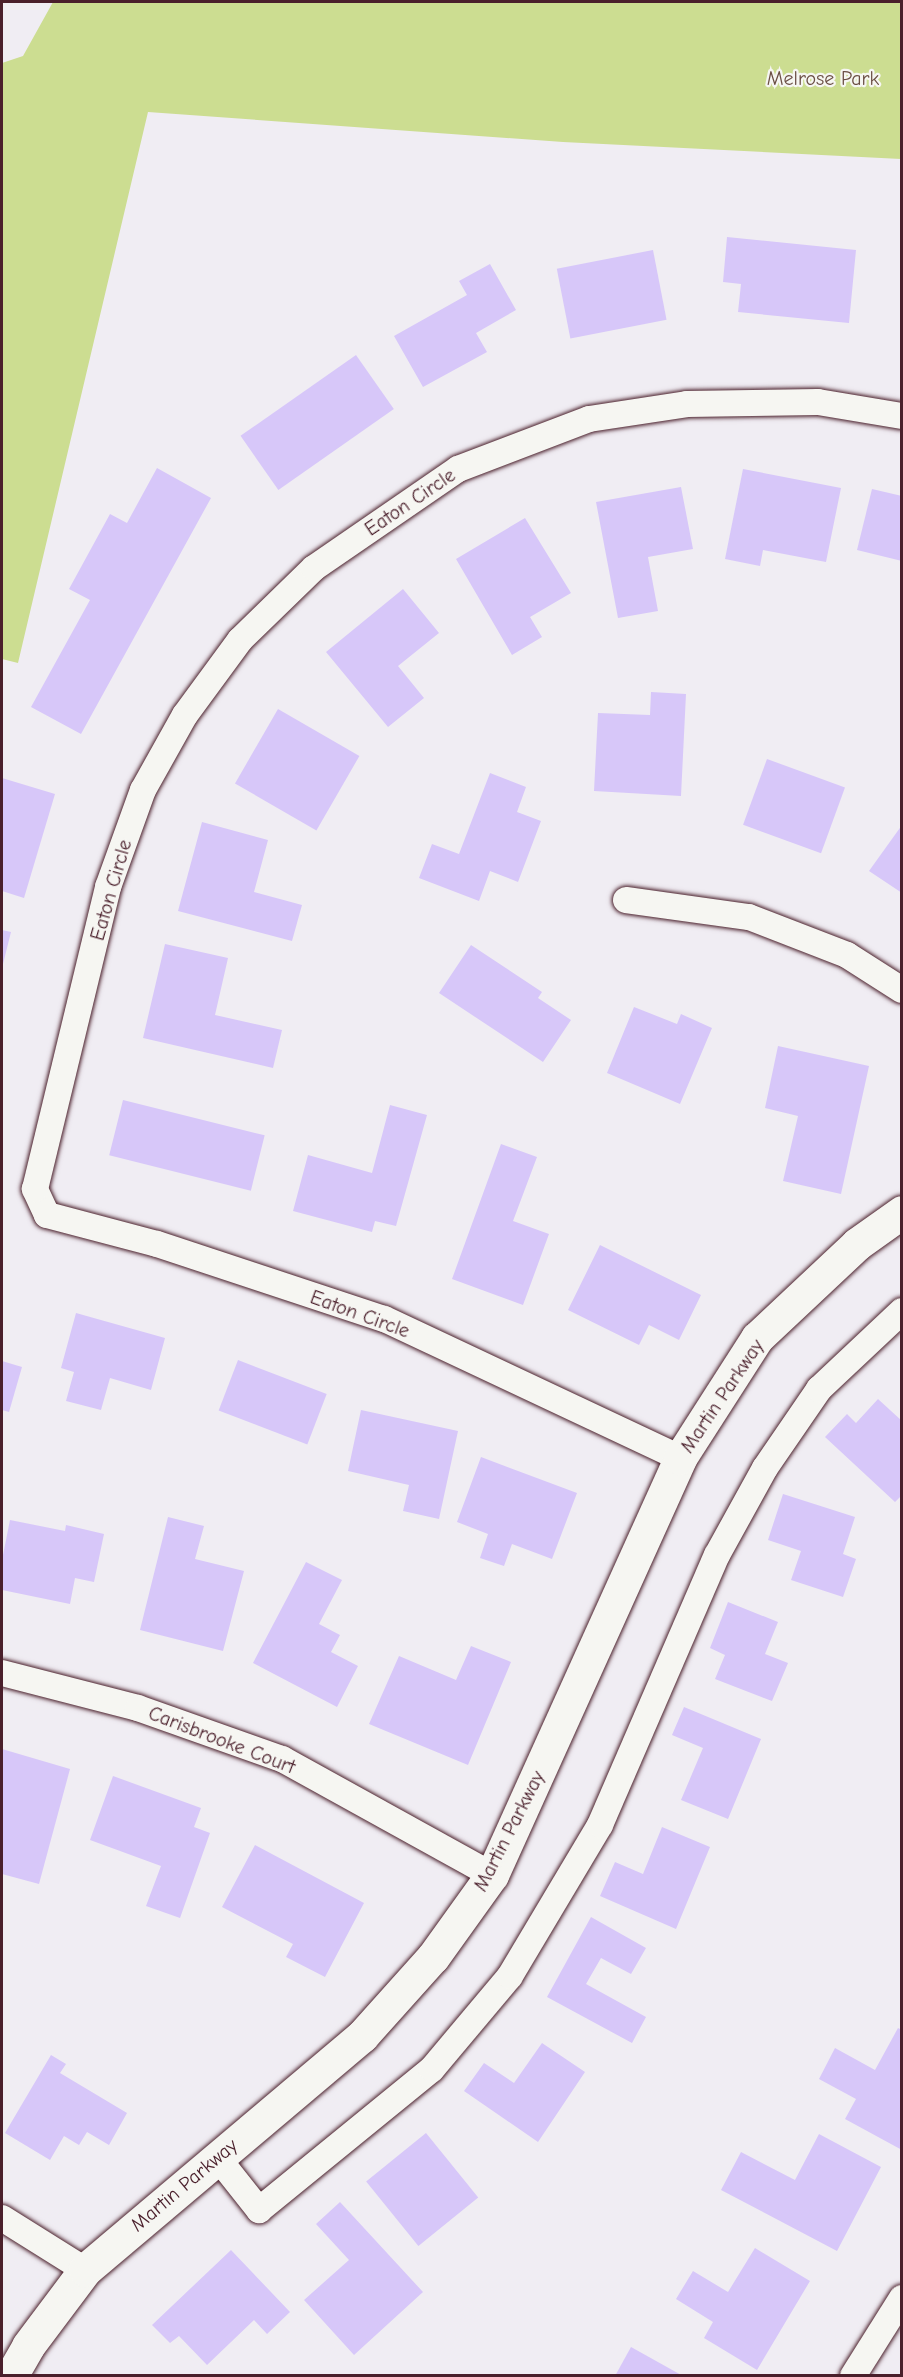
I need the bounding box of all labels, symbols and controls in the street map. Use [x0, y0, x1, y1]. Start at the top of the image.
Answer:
park label: Melrose Park [767, 66, 879, 90]
street label: Eaton Circle [360, 463, 460, 541]
street label: Eaton Circle [85, 837, 137, 943]
street label: Eaton Circle [307, 1285, 413, 1343]
street label: Martin Parkway [675, 1334, 769, 1458]
street label: Carisbrooke Court [145, 1701, 299, 1779]
street label: Martin Parkway [468, 1767, 550, 1895]
street label: Martin Parkway [126, 2133, 242, 2237]

